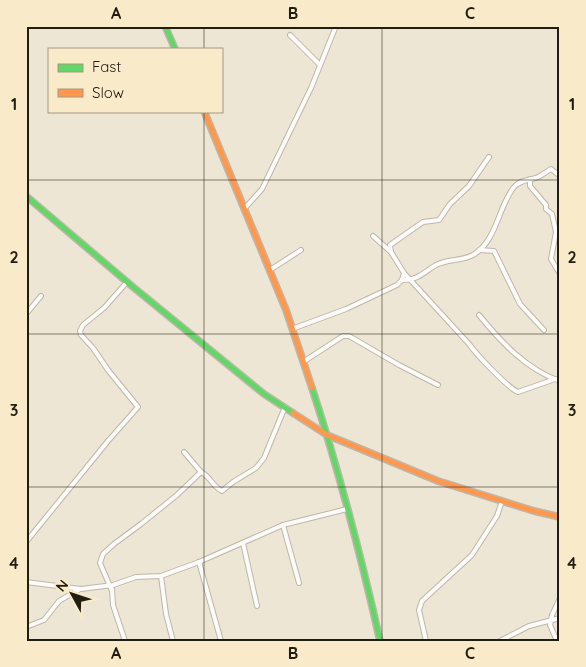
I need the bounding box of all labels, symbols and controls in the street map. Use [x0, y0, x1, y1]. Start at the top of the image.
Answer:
text: A [111, 3, 122, 23]
text: B [288, 3, 298, 23]
text: C [465, 3, 475, 23]
legend [48, 48, 222, 112]
text: Fast [92, 57, 121, 76]
text: Slow [92, 83, 124, 102]
text: 1 [11, 94, 17, 114]
text: 1 [569, 94, 575, 114]
text: 2 [9, 247, 19, 267]
text: 2 [567, 247, 577, 267]
text: 3 [10, 400, 18, 420]
text: 3 [568, 400, 576, 420]
text: 4 [9, 553, 19, 573]
text: 4 [567, 553, 577, 573]
north arrow [48, 570, 98, 620]
text: N [52, 576, 72, 595]
text: A [111, 643, 122, 663]
text: B [288, 643, 298, 663]
text: C [465, 643, 475, 663]

